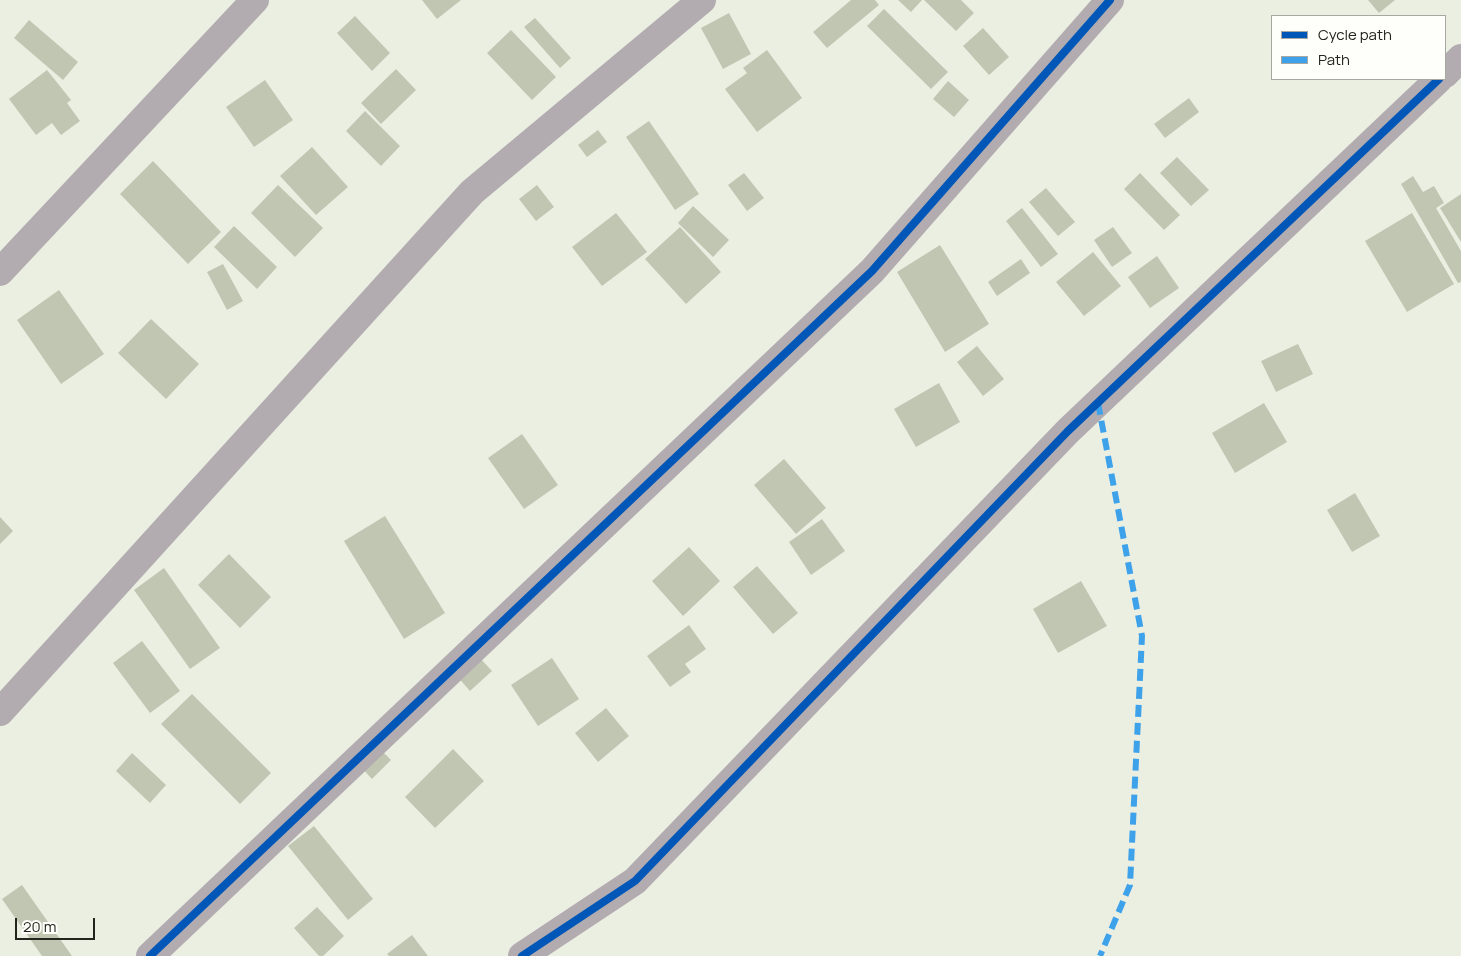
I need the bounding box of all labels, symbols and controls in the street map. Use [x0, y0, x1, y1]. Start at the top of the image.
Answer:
legend [1271, 15, 1446, 80]
text: Cycle path [1318, 24, 1392, 45]
text: Path [1318, 49, 1350, 70]
scale bar [18, 908, 98, 940]
text: 20 m [23, 916, 56, 937]

